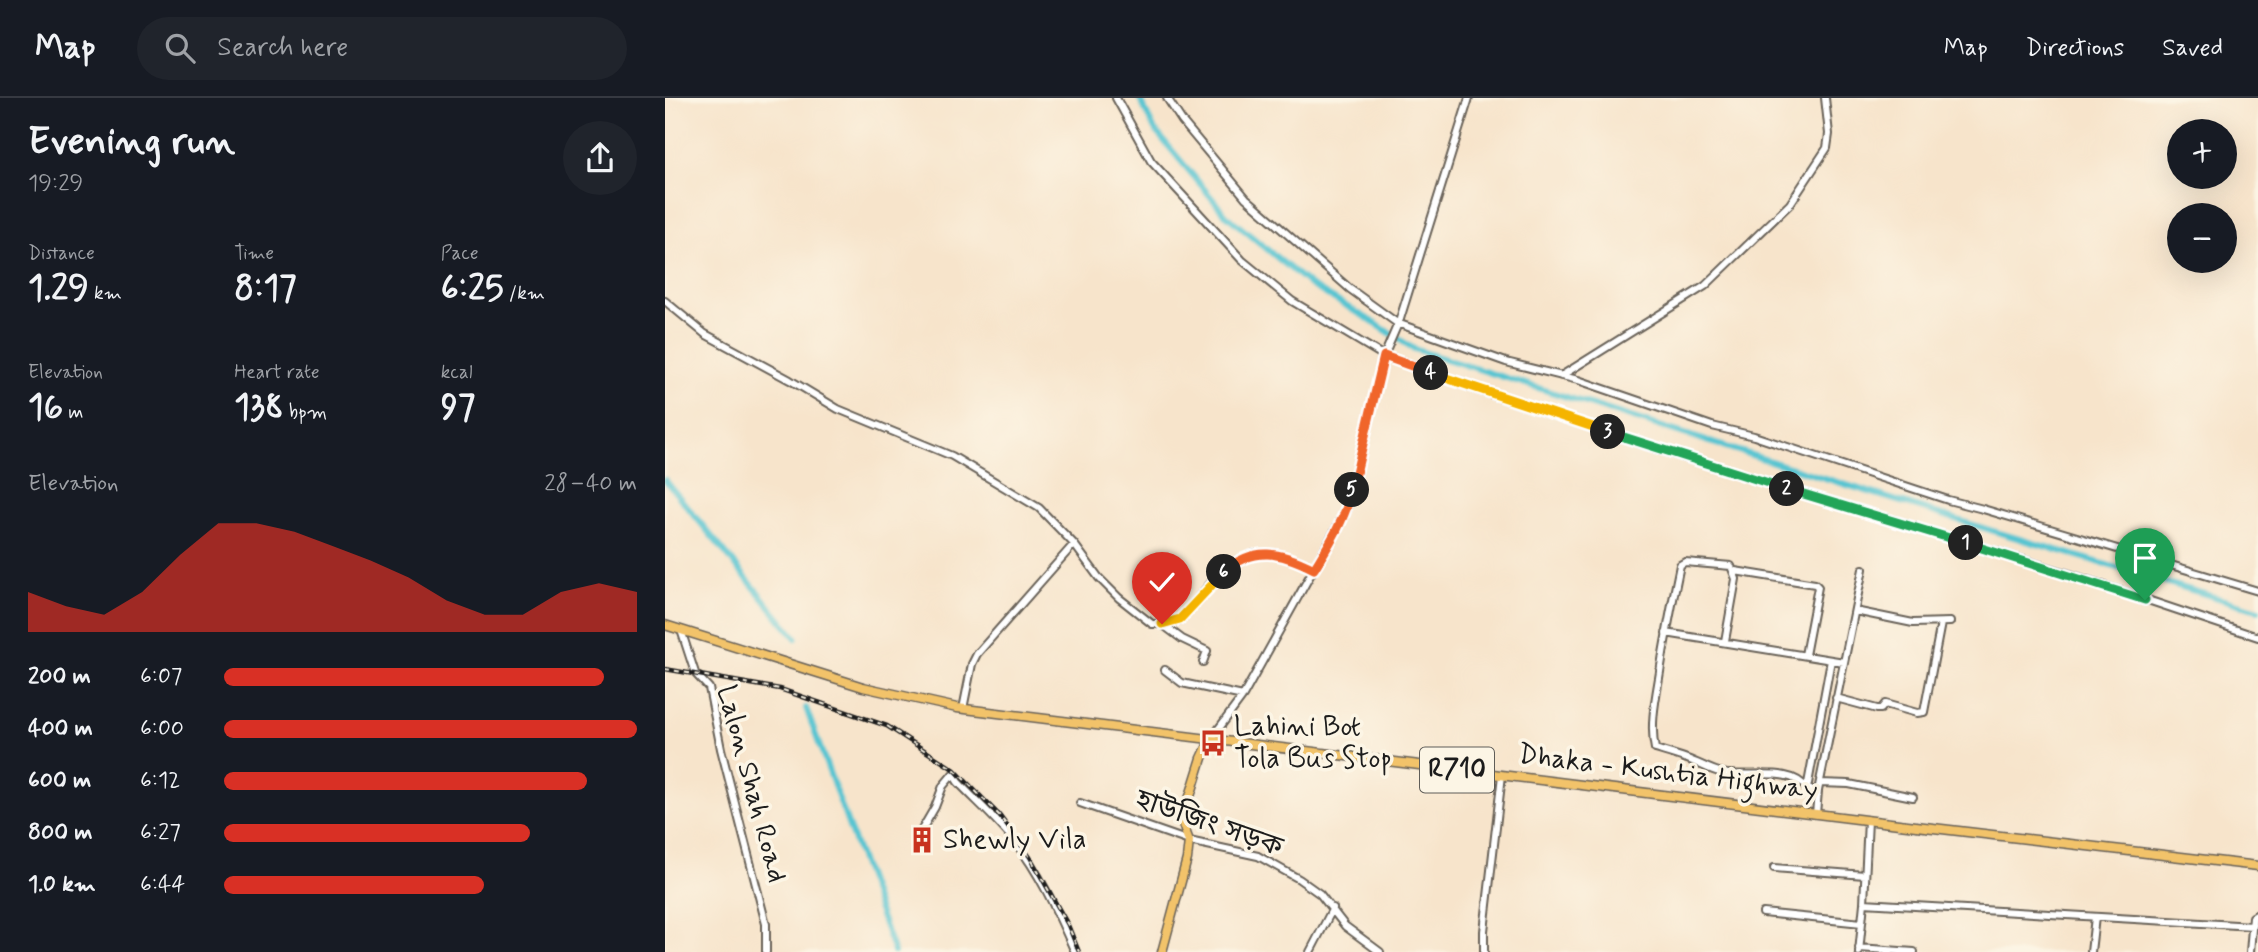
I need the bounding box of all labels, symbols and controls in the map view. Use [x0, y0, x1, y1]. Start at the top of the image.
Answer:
search box [137, 17, 627, 80]
text: Map [35, 26, 95, 70]
icon: search [161, 29, 199, 67]
text: Search here [217, 31, 348, 65]
text: Map [1944, 33, 1988, 64]
text: Directions [2026, 33, 2124, 64]
text: Saved [2162, 33, 2223, 64]
text: Evening run [28, 118, 235, 167]
map controls [2167, 119, 2237, 273]
button: + [2167, 119, 2237, 189]
button: share [563, 121, 637, 195]
text: 19:29 [28, 169, 83, 199]
button: − [2167, 203, 2237, 273]
text: Distance [28, 241, 95, 266]
text: Time [234, 241, 274, 266]
text: Pace [441, 241, 478, 266]
text: 1.29 [28, 266, 89, 312]
text: 8:17 [234, 266, 297, 312]
text: 6:25 [441, 266, 504, 312]
text: km [89, 281, 122, 306]
text: /km [504, 281, 545, 306]
pin: 4 [1413, 356, 1449, 390]
text: Elevation [28, 360, 103, 385]
text: Heart rate [234, 360, 320, 385]
text: kcal [441, 360, 473, 385]
text: 4 [1425, 360, 1436, 385]
text: 16 [28, 385, 63, 431]
text: 138 [234, 385, 284, 431]
text: 97 [441, 385, 475, 431]
text: m [63, 400, 83, 425]
text: bpm [284, 400, 327, 425]
pin: 3 [1591, 414, 1625, 450]
text: 3 [1603, 419, 1612, 444]
text: Elevation [28, 469, 119, 499]
text: 28–40 m [544, 469, 637, 499]
pin: 5 [1335, 472, 1369, 508]
pin: 2 [1769, 472, 1805, 506]
text: 2 [1782, 476, 1791, 501]
text: 5 [1346, 477, 1357, 502]
pin: 1 [1949, 526, 1983, 560]
pin [2115, 528, 2175, 600]
text: 1 [1961, 530, 1970, 555]
icon: arrive [2126, 539, 2164, 577]
pin [1132, 552, 1192, 624]
pin: 6 [1207, 554, 1241, 589]
text: 6 [1219, 559, 1228, 584]
icon: check [1143, 563, 1181, 601]
text: 200 m [28, 662, 91, 692]
text: 6:07 [140, 662, 182, 692]
street label: Lalon Shah Road [707, 681, 795, 887]
place label: Lahini Bot Tola Bus Stop [1234, 709, 1392, 778]
text: 400 m [28, 714, 93, 744]
text: 6:00 [140, 714, 184, 744]
bus stop icon: Lahini Bot Tola Bus Stop [1198, 728, 1228, 758]
street label: Dhaka - Kushtia Highway [1516, 736, 1820, 813]
road number: R710 [1420, 748, 1494, 792]
text: 600 m [28, 766, 91, 796]
text: 6:12 [140, 766, 180, 796]
street label: হাউজিং সড়ক [1129, 781, 1288, 867]
text: 800 m [28, 818, 92, 848]
text: 6:27 [140, 818, 181, 848]
place label: Shewly Vila [943, 822, 1086, 859]
building icon: Shewly Vila [907, 825, 937, 855]
text: 1.0 km [28, 870, 96, 900]
text: 6:44 [140, 870, 185, 900]

